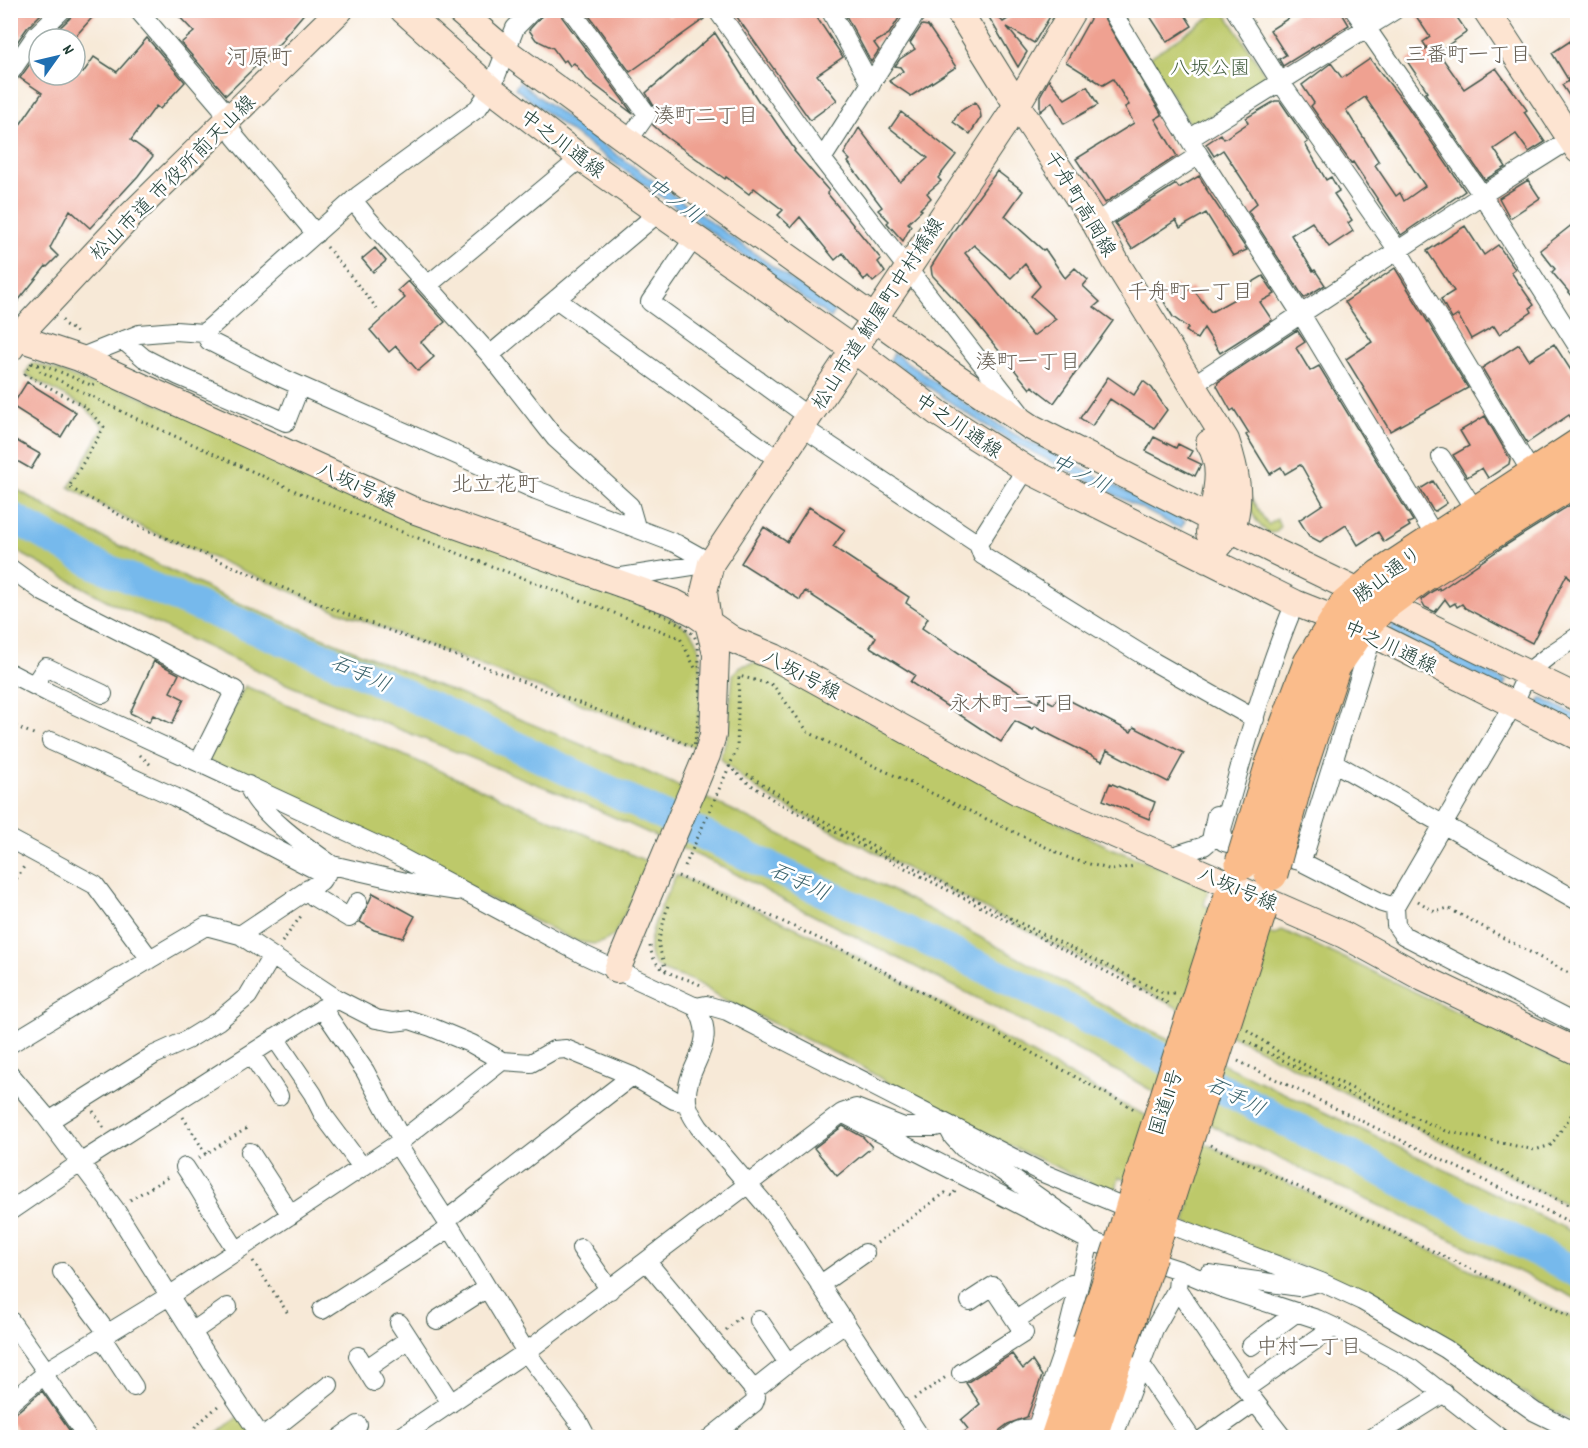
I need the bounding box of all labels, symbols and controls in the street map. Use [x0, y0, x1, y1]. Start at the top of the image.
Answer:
north arrow [27, 27, 87, 87]
text: N [56, 40, 79, 60]
district label: 三番町一丁目 [1405, 42, 1531, 72]
district label: 河原町 [226, 44, 292, 75]
park label: 八坂公園 [1170, 56, 1250, 84]
street label: 松山市道 市役所前天山線 [85, 90, 263, 268]
district label: 湊町二丁目 [654, 103, 759, 133]
street label: 中之川通線 [513, 104, 610, 187]
street label: 千舟町高岡線 [1036, 146, 1121, 263]
water label: 中ノ川 [639, 172, 708, 233]
street label: 松山市道 鮒屋町中村橋線 [807, 213, 952, 416]
district label: 千舟町一丁目 [1127, 279, 1253, 309]
district label: 湊町一丁目 [976, 349, 1081, 379]
street label: 中之川通線 [908, 388, 1007, 467]
water label: 中ノ川 [1045, 448, 1115, 503]
street label: 八坂1号線 [312, 457, 400, 517]
district label: 北立花町 [451, 471, 539, 502]
street label: 勝山通り [1348, 541, 1429, 612]
street label: 中之川通線 [1339, 615, 1441, 683]
street label: 八坂1号線 [757, 644, 844, 709]
water label: 石手川 [325, 649, 395, 702]
district label: 永木町二丁目 [949, 691, 1075, 721]
water label: 石手川 [764, 857, 834, 911]
street label: 八坂1号線 [1193, 861, 1281, 920]
street label: 国道11号 [1144, 1066, 1192, 1140]
water label: 石手川 [1200, 1071, 1270, 1126]
district label: 中村一丁目 [1257, 1334, 1362, 1364]

